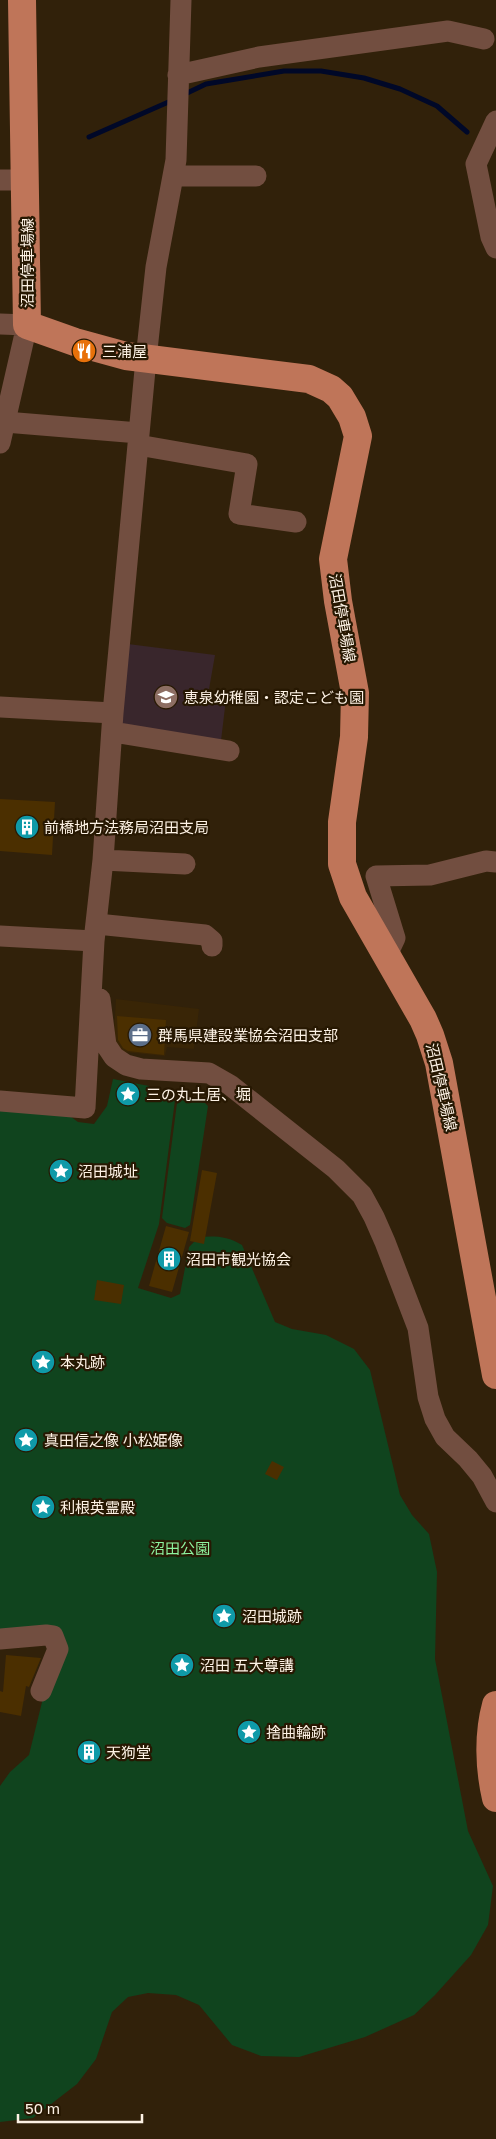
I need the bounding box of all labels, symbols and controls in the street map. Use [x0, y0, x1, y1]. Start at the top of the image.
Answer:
street label: 沼田停車場線 [18, 218, 36, 308]
restaurant icon: 三浦屋 [71, 338, 97, 364]
place label: 三浦屋 [102, 342, 147, 360]
street label: 沼田停車場線 [326, 572, 360, 664]
school or university icon: 恵泉幼稚園・認定こども園 [153, 684, 179, 710]
place label: 恵泉幼稚園・認定こども園 [184, 688, 364, 706]
building icon: 前橋地方法務局沼田支局 [14, 814, 40, 840]
place label: 前橋地方法務局沼田支局 [44, 818, 209, 836]
office icon: 群馬県建設業協会沼田支部 [127, 1022, 153, 1048]
place label: 群馬県建設業協会沼田支部 [158, 1026, 338, 1044]
street label: 沼田停車場線 [423, 1041, 461, 1133]
place icon: 三の丸土居、堀 [115, 1081, 141, 1107]
place label: 三の丸土居、堀 [146, 1085, 251, 1103]
place icon: 沼田城址 [48, 1158, 74, 1184]
place label: 沼田城址 [78, 1162, 138, 1180]
building icon: 沼田市観光協会 [156, 1246, 182, 1272]
place label: 沼田市観光協会 [186, 1250, 291, 1268]
place icon: 本丸跡 [30, 1349, 56, 1375]
place label: 本丸跡 [60, 1353, 105, 1371]
place icon: 真田信之像 小松姫像 [13, 1427, 39, 1453]
place label: 真田信之像 小松姫像 [44, 1431, 183, 1449]
place icon: 利根英霊殿 [30, 1494, 56, 1520]
place label: 利根英霊殿 [60, 1498, 135, 1516]
park label: 沼田公園 [150, 1539, 210, 1557]
place icon: 沼田城跡 [211, 1603, 237, 1629]
place label: 沼田城跡 [242, 1607, 302, 1625]
place icon: 沼田 五大尊講 [169, 1652, 195, 1678]
place label: 沼田 五大尊講 [200, 1656, 294, 1674]
place icon: 捨曲輪跡 [236, 1719, 262, 1745]
place label: 捨曲輪跡 [266, 1723, 326, 1741]
building icon: 天狗堂 [76, 1739, 102, 1765]
place label: 天狗堂 [106, 1743, 151, 1761]
scale bar [18, 2092, 141, 2124]
text: 50 m [25, 2099, 60, 2117]

